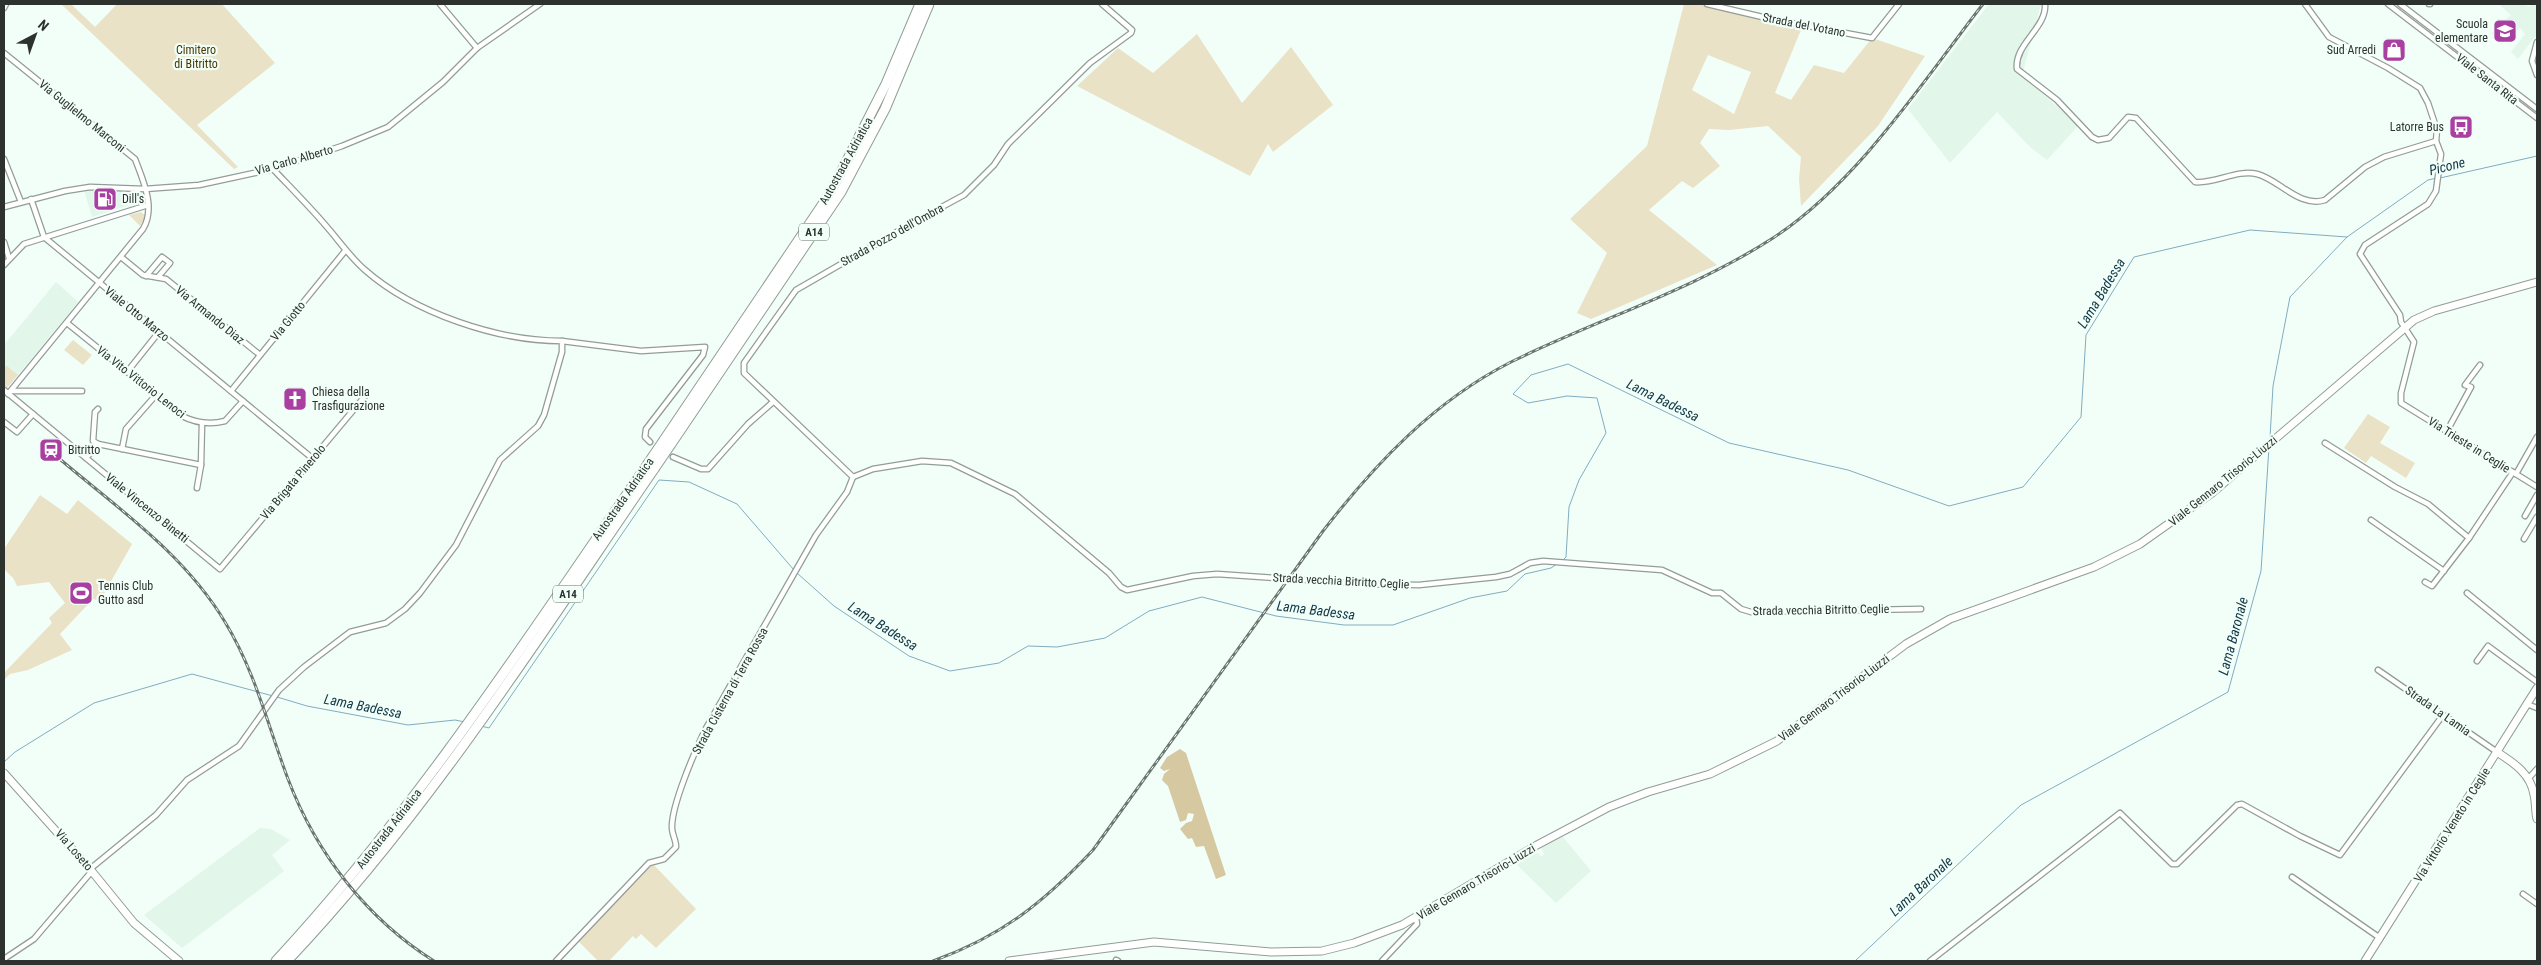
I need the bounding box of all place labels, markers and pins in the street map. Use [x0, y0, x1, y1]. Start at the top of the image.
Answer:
place label: Scuola elementare [2435, 17, 2488, 45]
school or university icon: Scuola elementare [2492, 18, 2518, 44]
shop icon: Sud Arredi [2381, 37, 2407, 63]
place label: Sud Arredi [2327, 43, 2376, 57]
bus stop icon: Latorre Bus [2448, 114, 2474, 140]
place label: Latorre Bus [2390, 120, 2444, 134]
fuel station icon: Dill's [92, 186, 118, 212]
place label: Dill's [122, 192, 144, 206]
place label: Chiesa della Trasfigurazione [312, 385, 385, 413]
church icon: Chiesa della Trasfigurazione [282, 386, 308, 412]
station icon: Bitritto [38, 437, 64, 463]
place label: Bitritto [68, 443, 100, 457]
place label: Tennis Club Gutto asd [98, 579, 153, 607]
sports icon: Tennis Club Gutto asd [68, 580, 94, 606]

